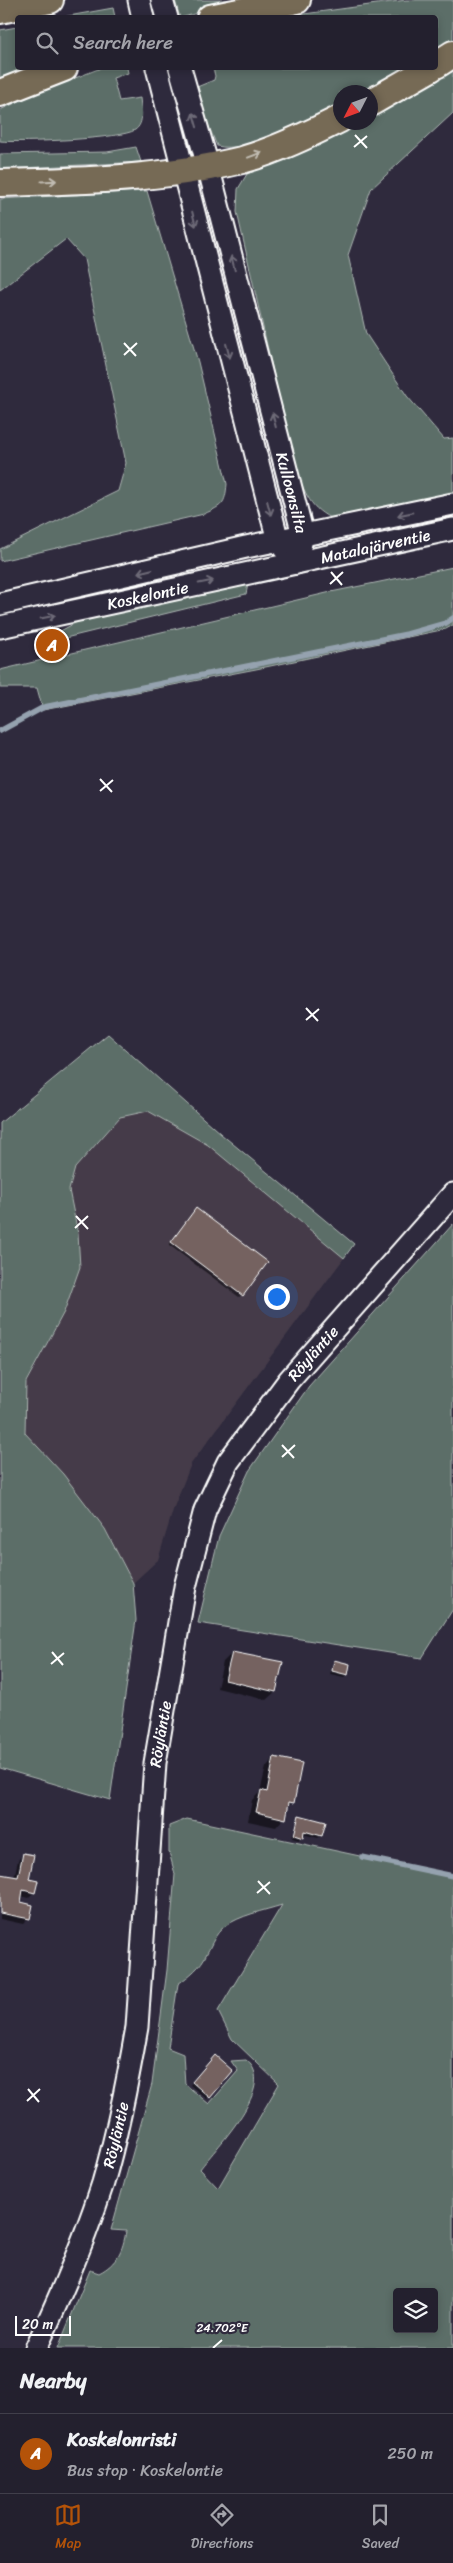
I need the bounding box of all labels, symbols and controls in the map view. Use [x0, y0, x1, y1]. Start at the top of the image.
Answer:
search box [15, 15, 438, 70]
text: Search here [73, 26, 173, 59]
icon: search [33, 29, 61, 57]
north arrow [333, 85, 378, 130]
one-way arrow [189, 112, 199, 128]
one-way arrow [247, 150, 262, 159]
one-way arrow [40, 177, 56, 186]
one-way arrow [190, 210, 199, 226]
one-way arrow [228, 256, 237, 272]
one-way arrow [224, 342, 233, 358]
one-way arrow [269, 413, 278, 429]
street label: Kulloonsilta [267, 449, 316, 537]
one-way arrow [265, 499, 274, 515]
one-way arrow [398, 510, 414, 519]
street label: Matalajärventie [318, 520, 433, 572]
one-way arrow [137, 567, 153, 576]
street label: Koskelontie [104, 573, 191, 618]
one-way arrow [198, 577, 214, 586]
one-way arrow [39, 612, 55, 621]
pin: A [36, 626, 68, 664]
your location [264, 1284, 290, 1310]
street label: Röyläntie [280, 1319, 346, 1388]
street label: Röyläntie [141, 1699, 180, 1770]
street label: Röyläntie [94, 2099, 138, 2171]
map controls [393, 2288, 438, 2333]
button: layers [393, 2288, 438, 2333]
text: 20 m [22, 2312, 53, 2337]
scale bar [15, 2313, 71, 2336]
text: 24.702°E [196, 2317, 249, 2339]
text: Nearby [20, 2362, 86, 2400]
text: Koskelonristi [67, 2423, 176, 2456]
text: A [31, 2439, 41, 2468]
text: 250 m [387, 2439, 433, 2468]
text: Bus stop · Koskelontie [67, 2456, 223, 2485]
tab: Map [54, 2501, 82, 2556]
tab: Directions [191, 2501, 253, 2556]
tab: Saved [362, 2501, 399, 2556]

